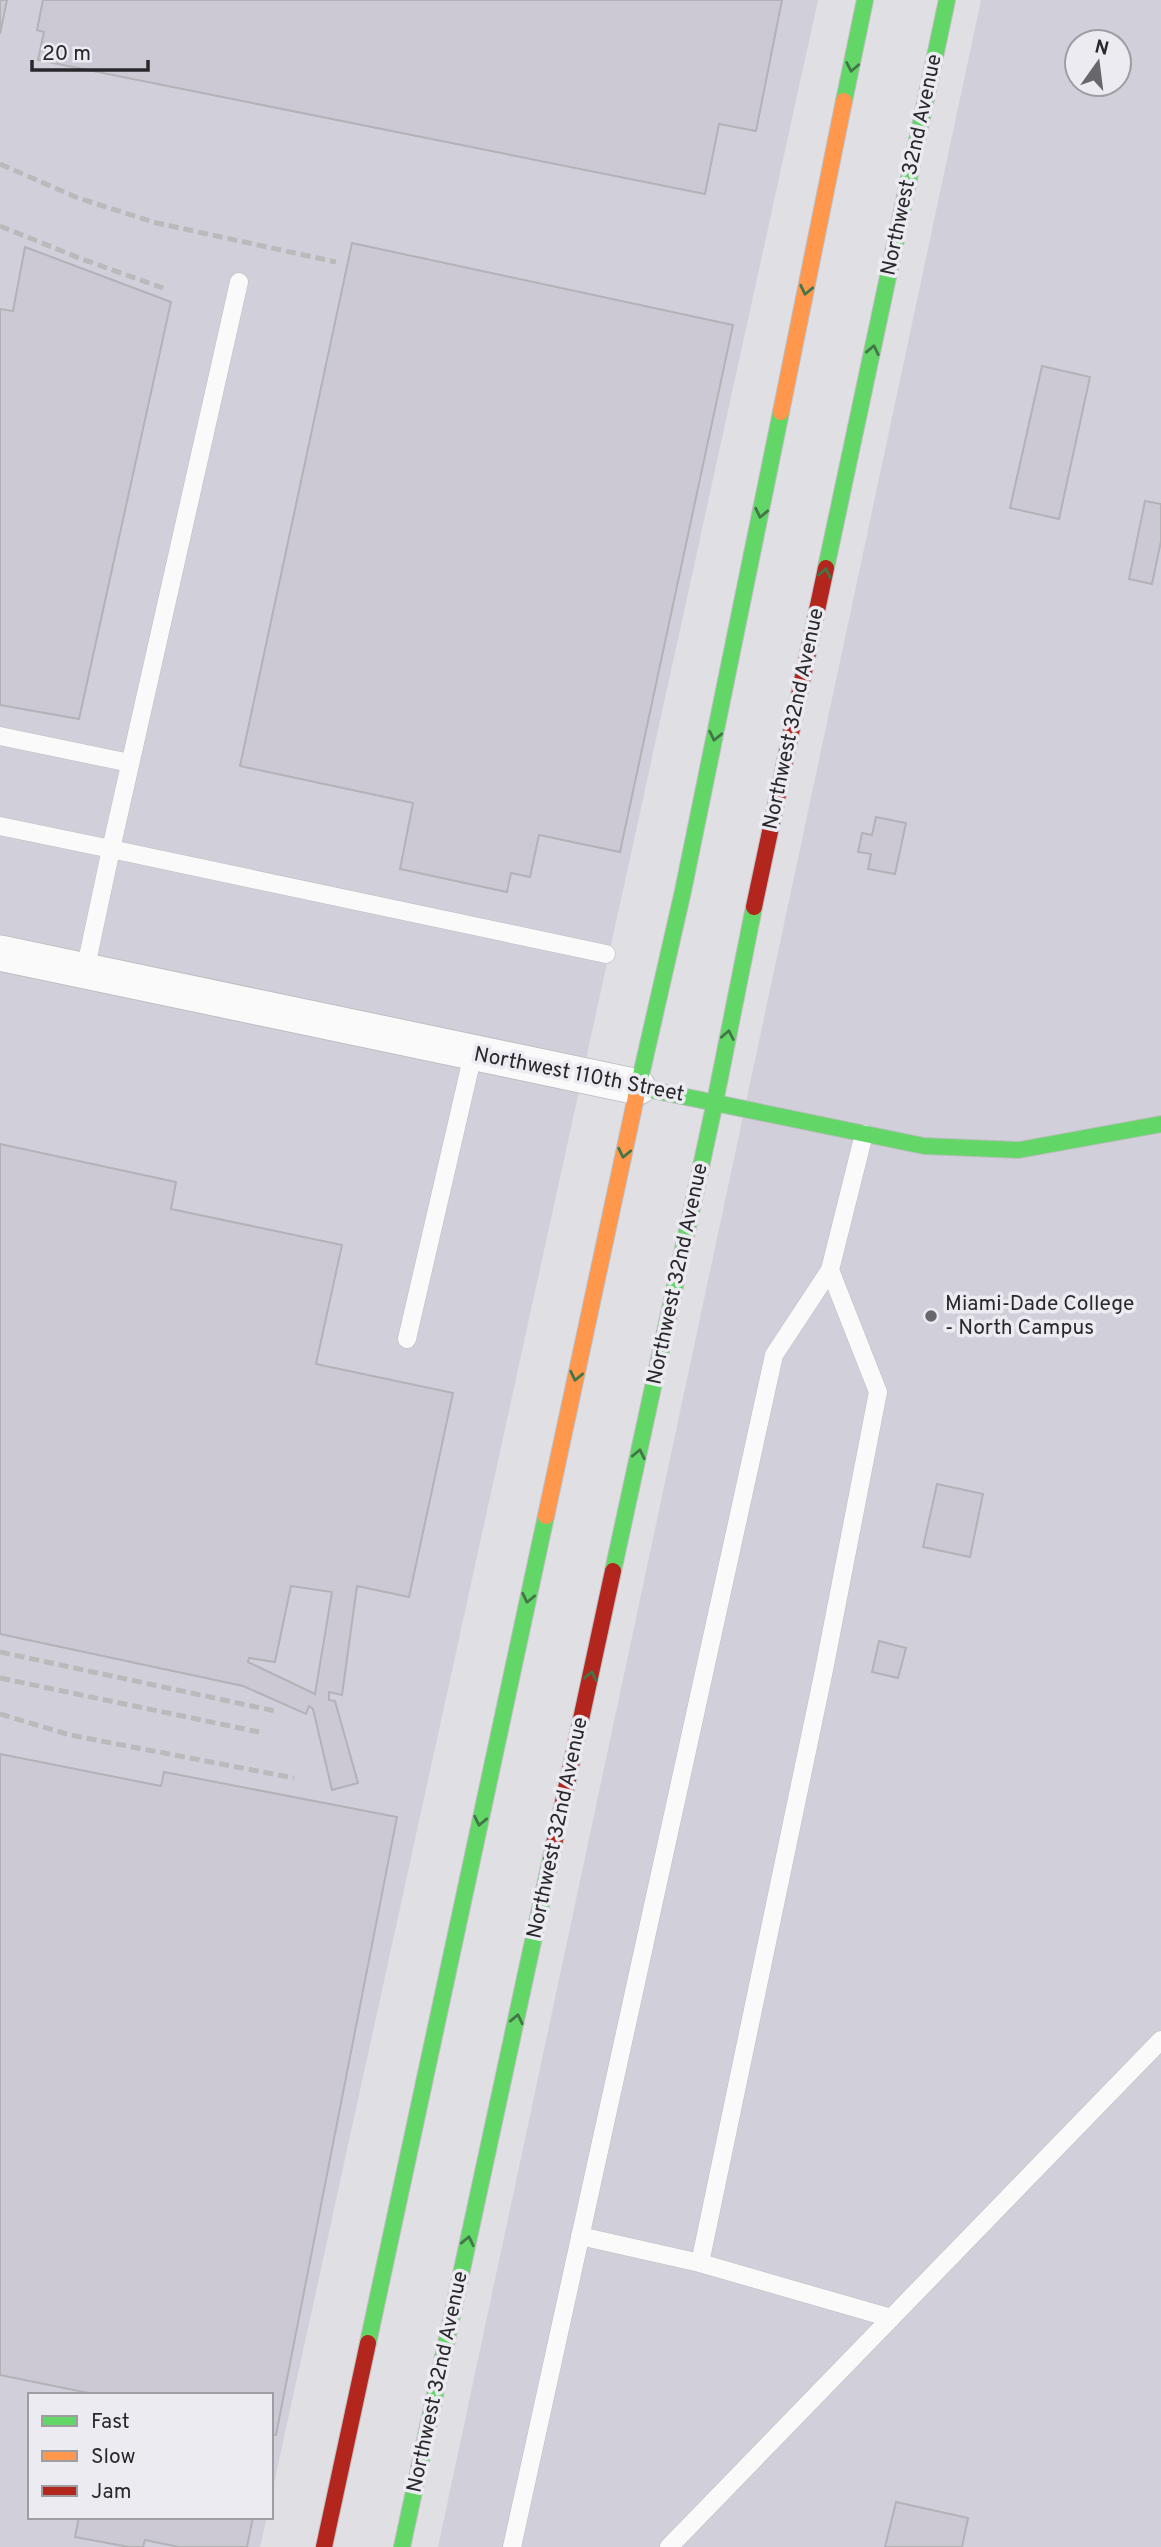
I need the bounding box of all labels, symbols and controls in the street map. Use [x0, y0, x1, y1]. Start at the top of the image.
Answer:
scale bar [32, 28, 147, 72]
north arrow [1063, 28, 1133, 98]
text: N [1092, 35, 1111, 62]
text: 20 m [42, 41, 91, 68]
street label: Northwest 32nd Avenue [875, 52, 949, 278]
one-way arrow [845, 61, 860, 73]
one-way arrow [800, 284, 815, 296]
one-way arrow [864, 344, 879, 356]
one-way arrow [754, 507, 769, 519]
one-way arrow [817, 567, 832, 579]
street label: Northwest 32nd Avenue [757, 606, 831, 832]
one-way arrow [708, 730, 723, 742]
one-way arrow [720, 1029, 735, 1041]
street label: Northwest 110th Street [471, 1041, 687, 1109]
one-way arrow [617, 1147, 632, 1159]
street label: Northwest 32nd Avenue [641, 1161, 715, 1387]
place label: Miami-Dade College - North Campus [945, 1291, 1134, 1342]
marker: Miami-Dade College - North Campus [923, 1308, 939, 1324]
one-way arrow [569, 1370, 584, 1382]
one-way arrow [630, 1448, 645, 1460]
one-way arrow [522, 1592, 537, 1604]
one-way arrow [582, 1671, 597, 1683]
street label: Northwest 32nd Avenue [521, 1715, 595, 1941]
one-way arrow [474, 1815, 489, 1827]
one-way arrow [508, 2013, 523, 2025]
one-way arrow [460, 2235, 475, 2247]
street label: Northwest 32nd Avenue [401, 2269, 475, 2495]
legend [28, 2393, 273, 2519]
text: Fast [91, 2409, 130, 2436]
text: Slow [91, 2444, 136, 2471]
text: Jam [91, 2479, 132, 2506]

